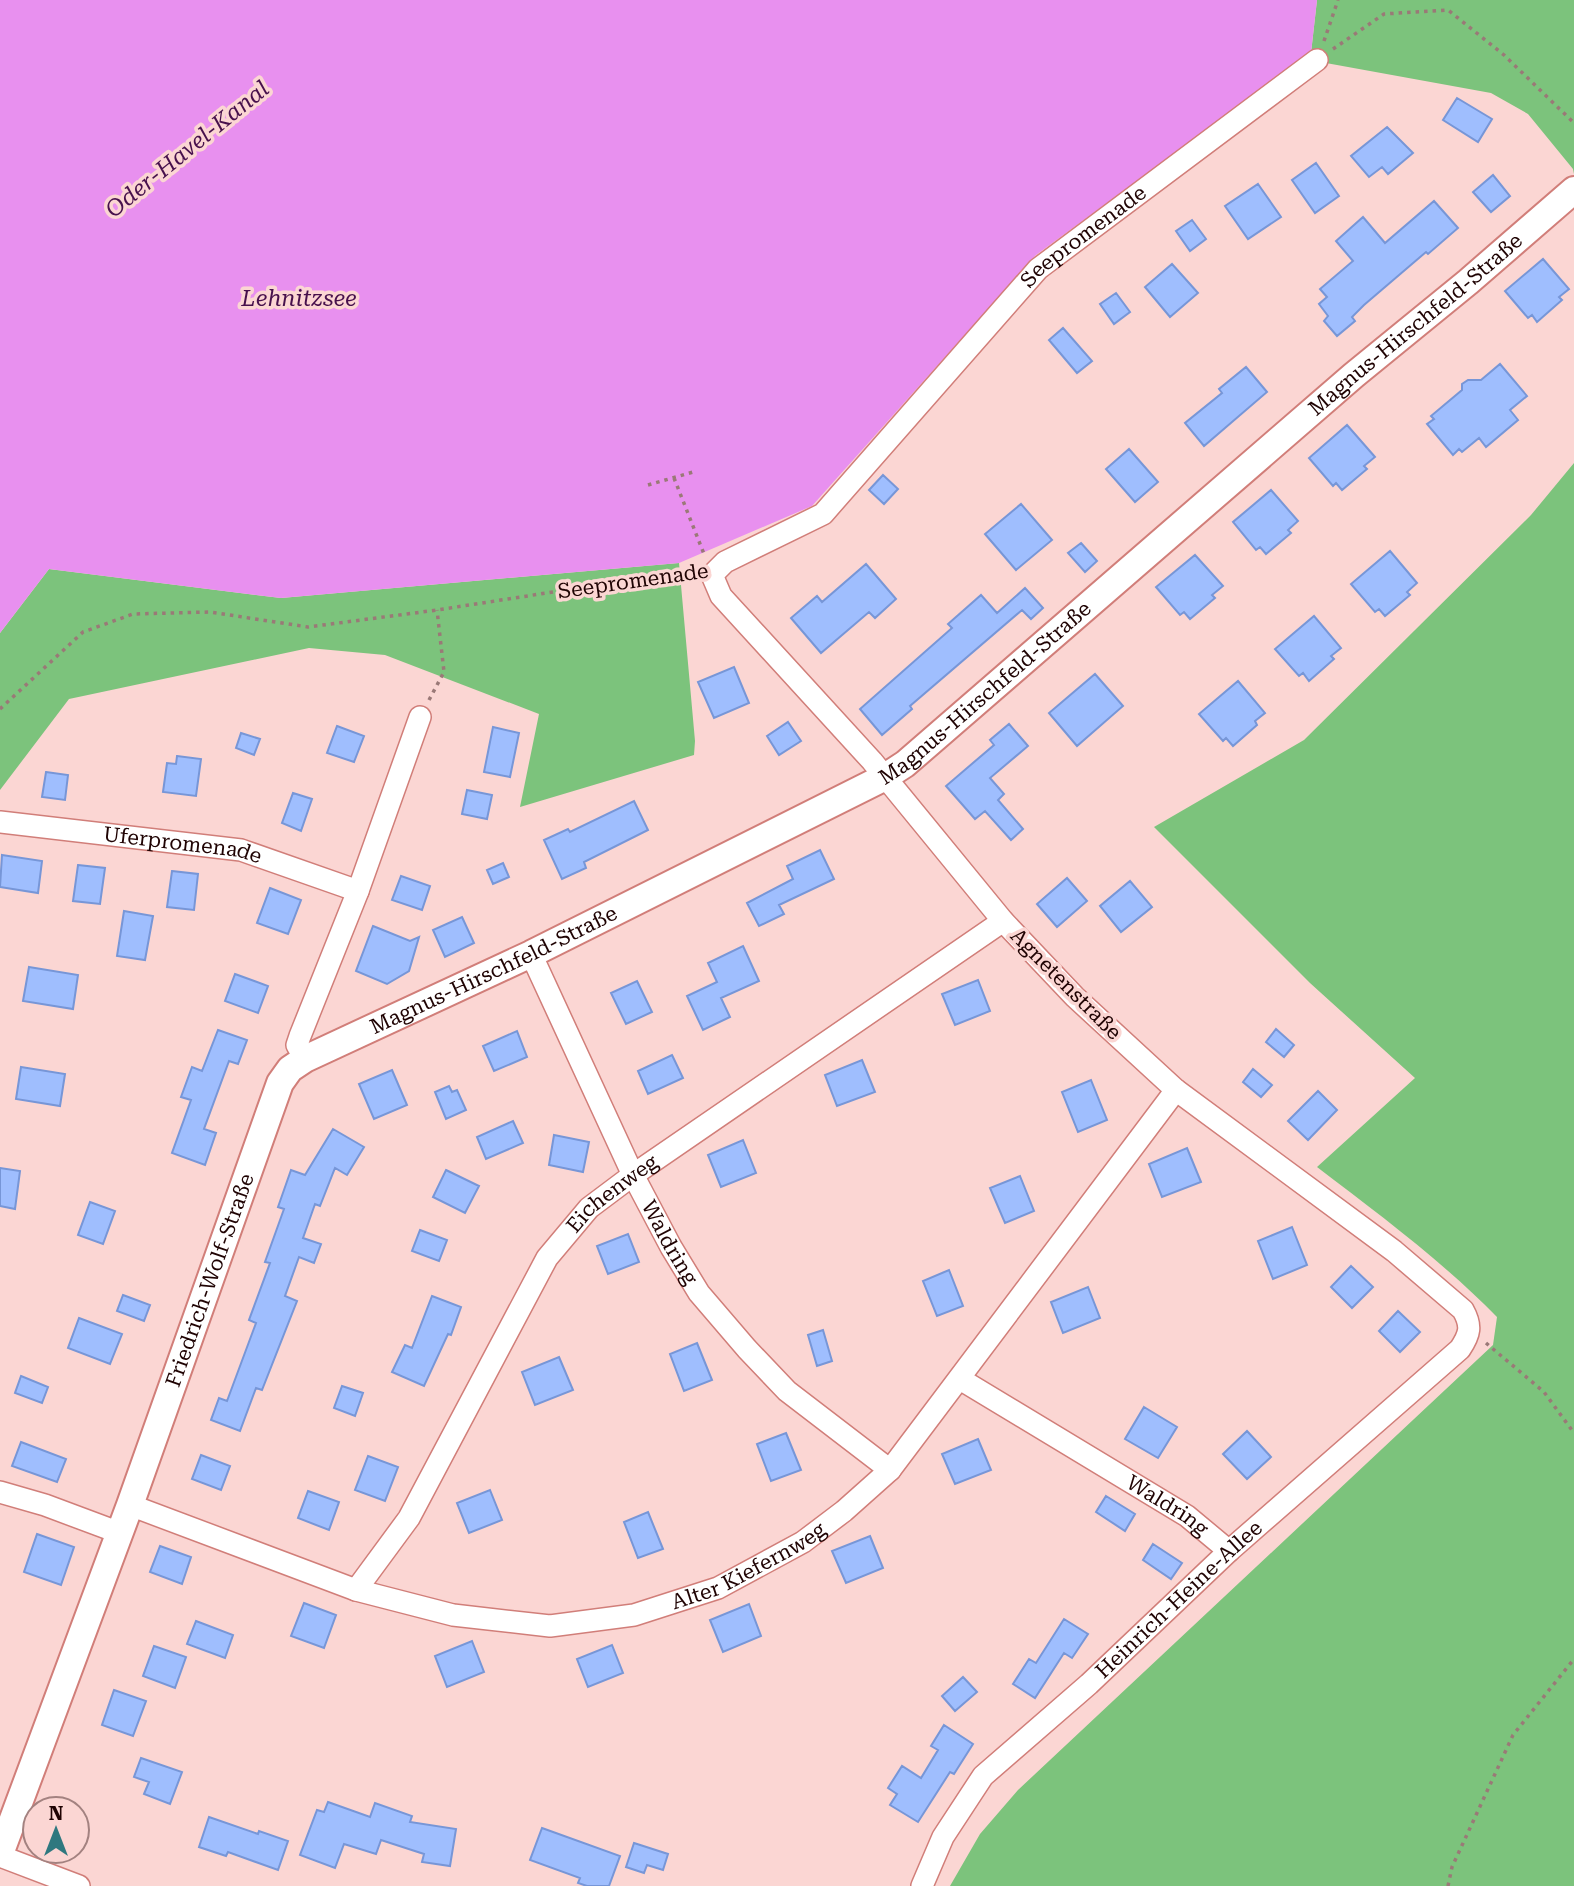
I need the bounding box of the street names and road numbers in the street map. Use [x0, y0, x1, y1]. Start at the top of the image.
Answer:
street label: Seepromenade [1016, 180, 1151, 292]
street label: Magnus-Hirschfeld-Straße [1304, 228, 1527, 421]
street label: Seepromenade [556, 559, 710, 603]
street label: Magnus-Hirschfeld-Straße [874, 596, 1096, 790]
street label: Uferpromenade [102, 822, 265, 868]
street label: Magnus-Hirschfeld-Straße [366, 901, 621, 1039]
street label: Agnetenstraße [1006, 924, 1126, 1044]
street label: Eichenweg [562, 1150, 662, 1237]
street label: Friedrich-Wolf-Straße [161, 1170, 259, 1390]
street label: Waldring [637, 1196, 703, 1289]
street label: Waldring [1122, 1470, 1213, 1541]
street label: Heinrich-Heine-Allee [1091, 1516, 1267, 1683]
street label: Alter Kiefernweg [668, 1517, 830, 1614]

